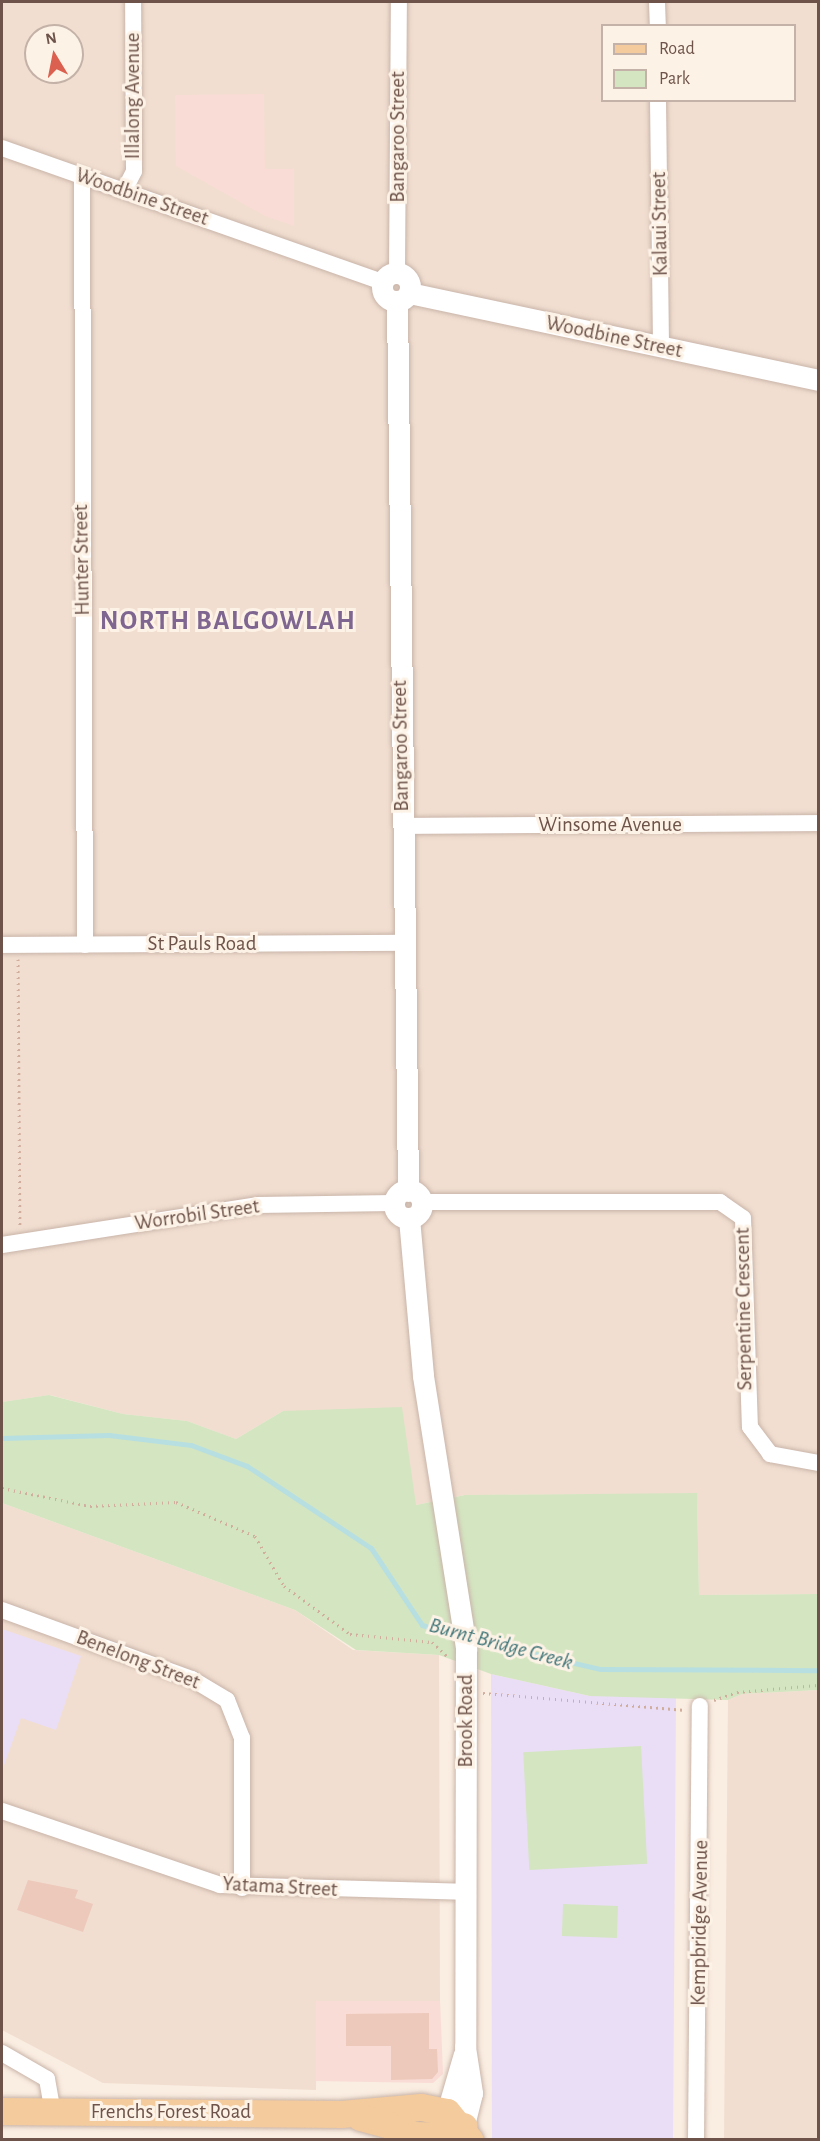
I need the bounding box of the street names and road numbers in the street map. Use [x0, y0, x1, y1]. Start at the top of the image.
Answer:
street label: Illalong Avenue [120, 33, 146, 159]
street label: Bangaroo Street [385, 71, 411, 203]
street label: Woodbine Street [72, 163, 212, 231]
street label: Kalaui Street [646, 172, 674, 276]
street label: Woodbine Street [544, 310, 684, 364]
street label: Hunter Street [68, 504, 96, 616]
street label: Bangaroo Street [387, 680, 415, 812]
street label: Winsome Avenue [538, 812, 682, 838]
street label: St Pauls Road [147, 931, 257, 957]
street label: Worrobil Street [133, 1194, 261, 1236]
street label: Serpentine Crescent [730, 1227, 758, 1391]
street label: Benelong Street [73, 1625, 203, 1695]
street label: Brook Road [453, 1674, 479, 1768]
street label: Kempbridge Avenue [686, 1840, 714, 2006]
street label: Yatama Street [222, 1871, 338, 1903]
street label: Frenchs Forest Road [91, 2099, 251, 2125]

